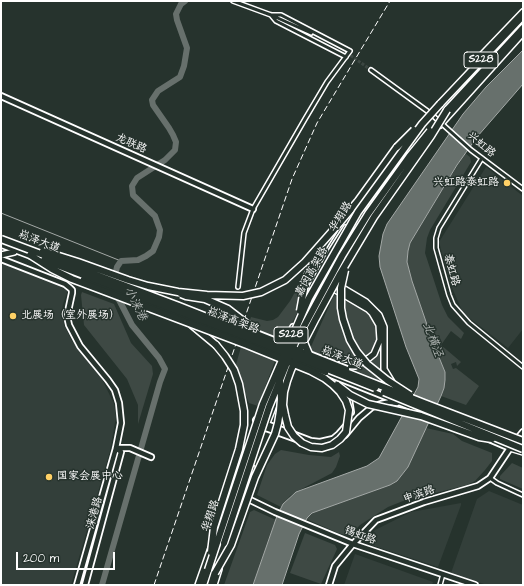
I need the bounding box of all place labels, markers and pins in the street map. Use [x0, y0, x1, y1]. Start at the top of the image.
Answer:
place label: 兴虹路泰虹路 [433, 176, 499, 190]
marker: 兴虹路泰虹路 [502, 178, 512, 188]
place label: 北展场（室外展场） [21, 309, 120, 323]
marker: 北展场（室外展场） [8, 311, 18, 321]
place label: 国家会展中心 [57, 470, 123, 484]
marker: 国家会展中心 [44, 472, 54, 482]

